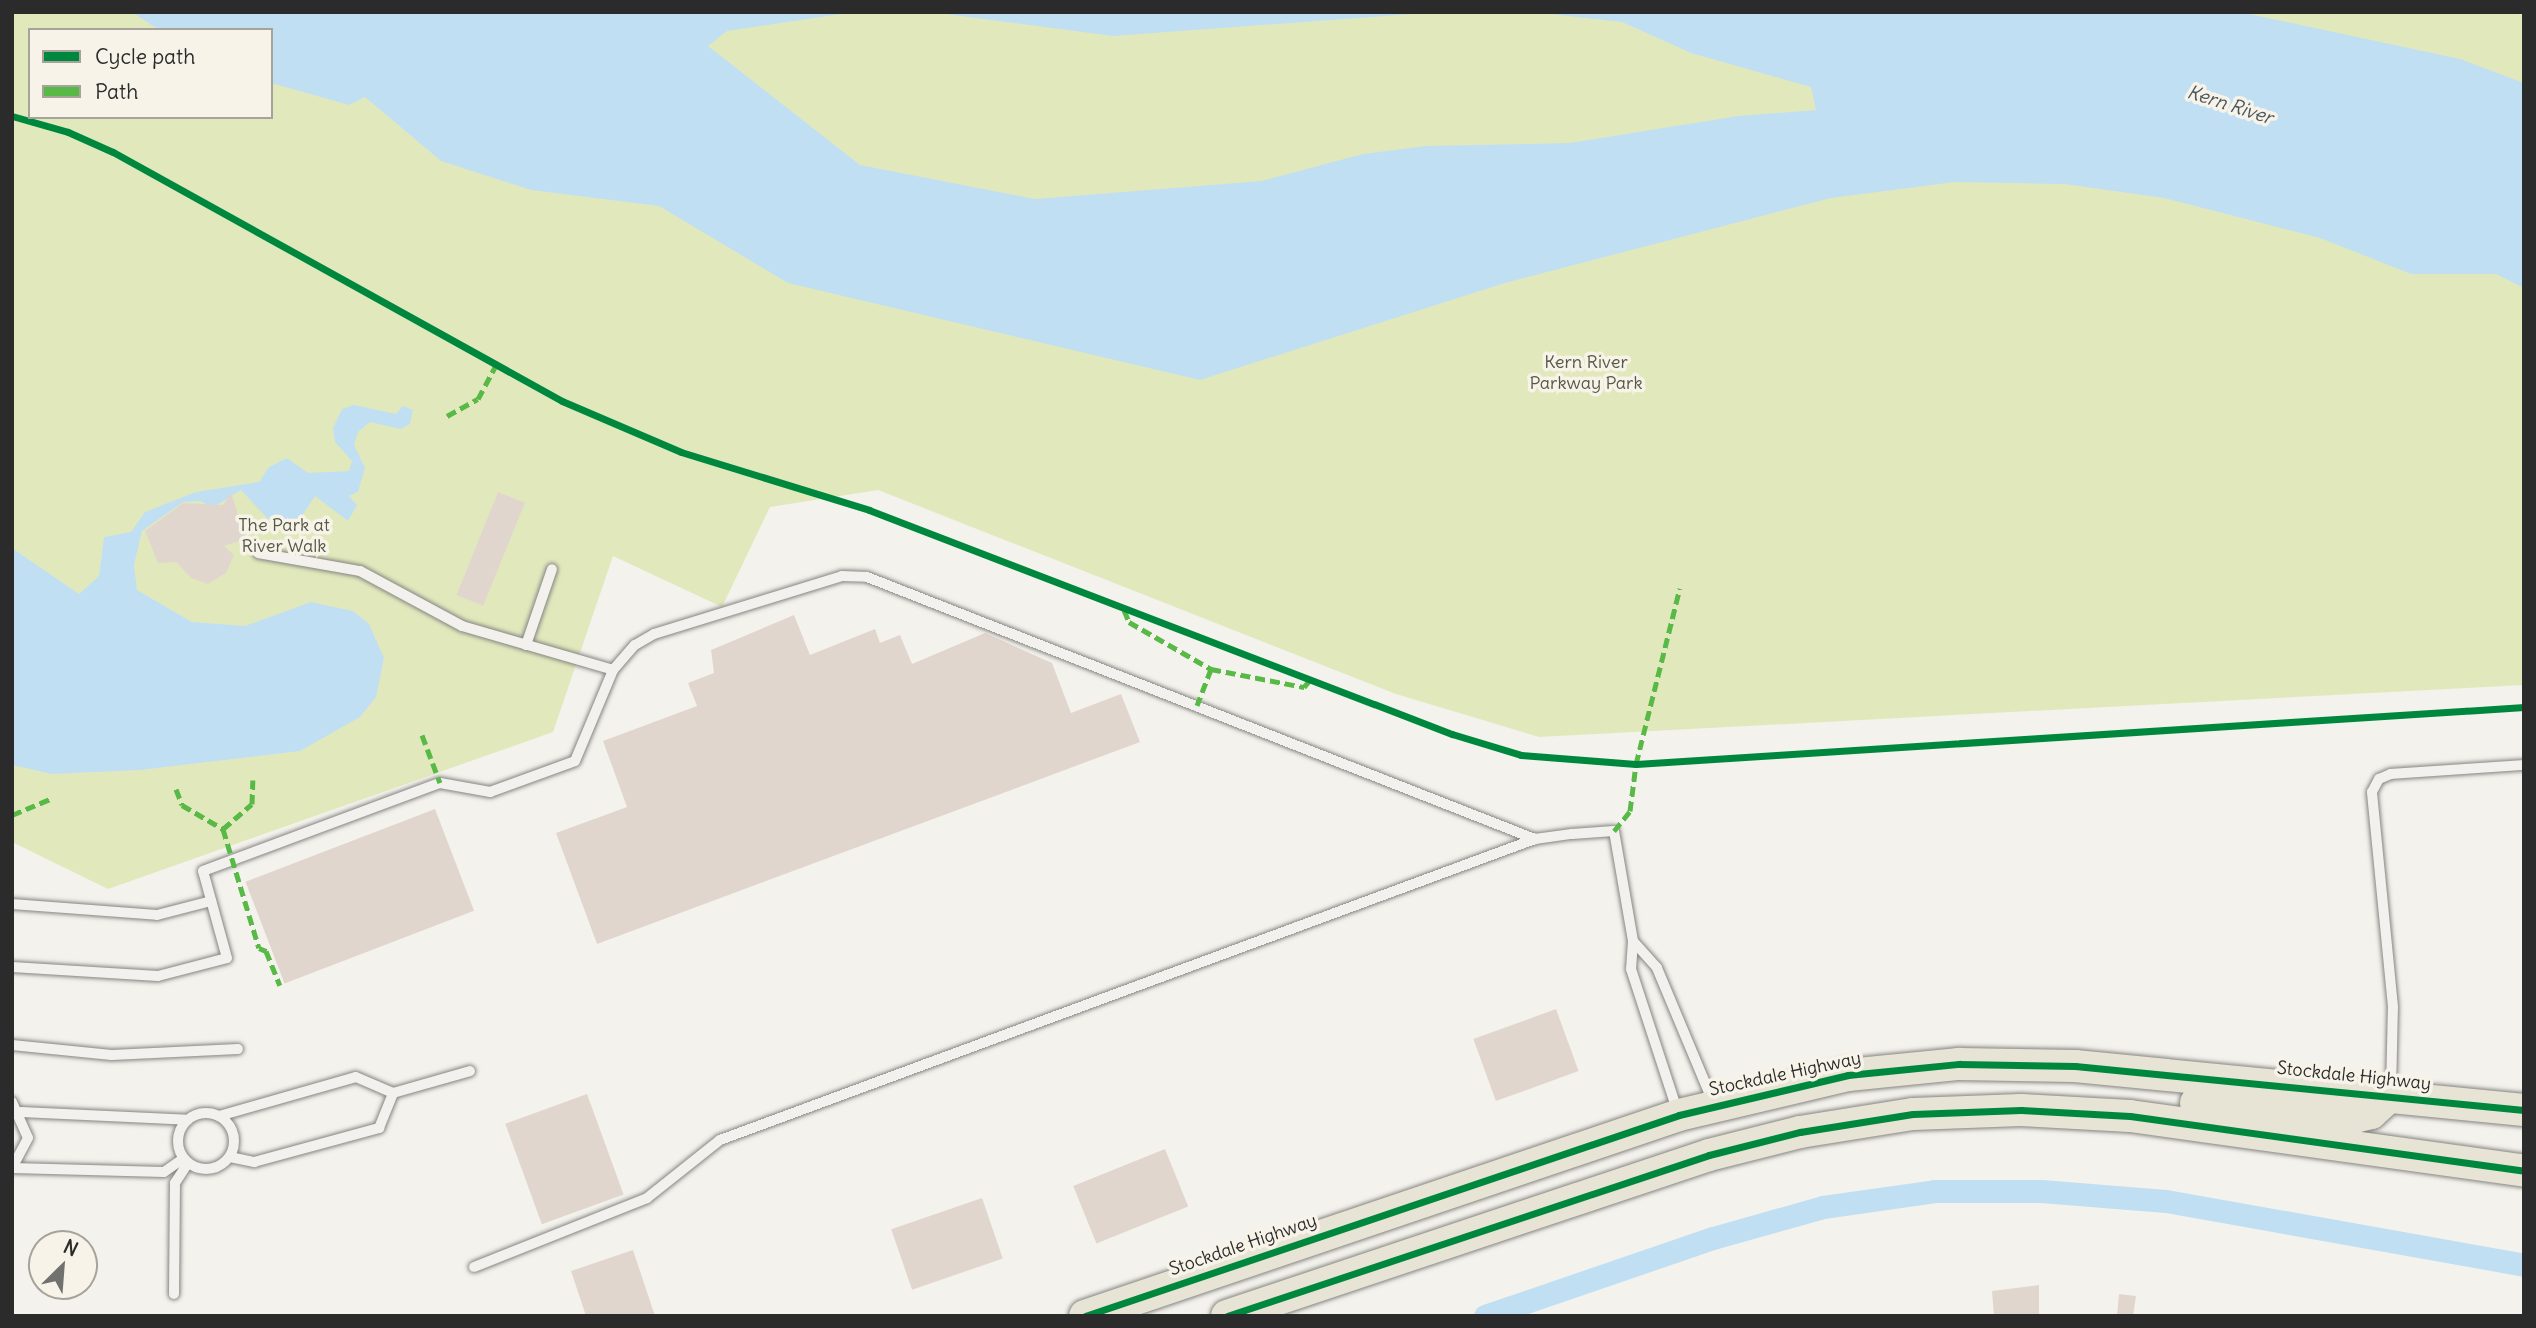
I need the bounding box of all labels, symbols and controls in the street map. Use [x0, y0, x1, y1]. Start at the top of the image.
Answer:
legend [28, 28, 273, 119]
text: Cycle path [95, 43, 195, 70]
text: Path [95, 78, 138, 105]
water label: Kern River [2184, 81, 2276, 129]
park label: Kern River Parkway Park [1529, 352, 1643, 394]
park label: The Park at River Walk [238, 515, 330, 558]
street label: Stockdale Highway [1707, 1047, 1863, 1101]
street label: Stockdale Highway [2276, 1057, 2432, 1095]
street label: Stockdale Highway [1166, 1210, 1320, 1280]
north arrow [28, 1230, 98, 1300]
text: N [60, 1234, 82, 1261]

